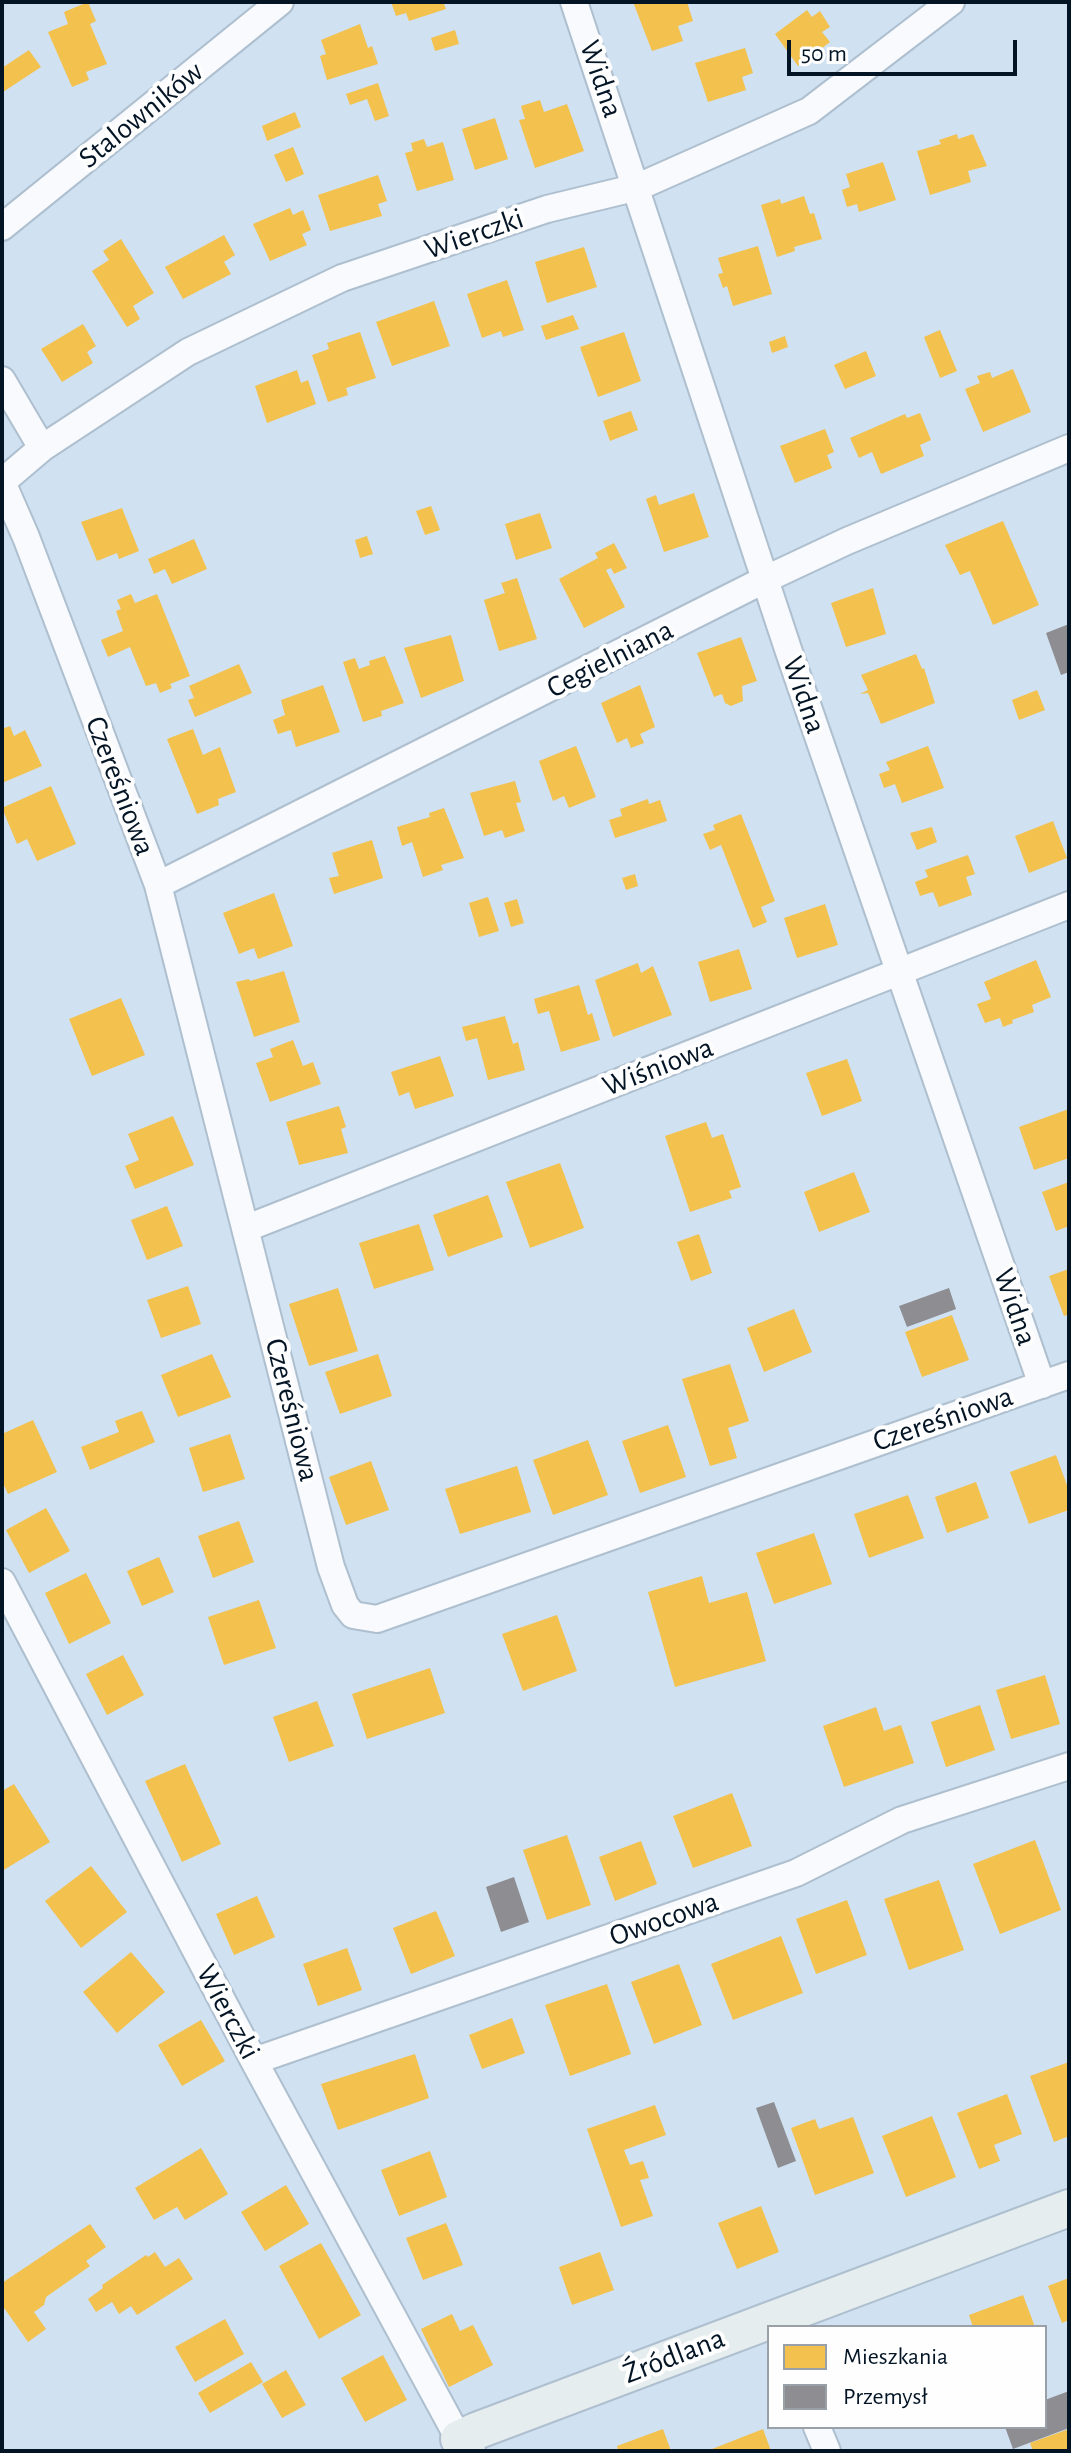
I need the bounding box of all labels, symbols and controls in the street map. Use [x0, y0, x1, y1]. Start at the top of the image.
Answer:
scale bar [791, 24, 1021, 74]
street label: Widna [571, 36, 631, 122]
text: 50 m [801, 42, 847, 66]
street label: Stalowników [71, 54, 211, 176]
street label: Wierczki [420, 200, 528, 268]
street label: Cegielniana [541, 612, 679, 706]
street label: Widna [774, 652, 834, 738]
street label: Czereśniowa [77, 711, 163, 861]
street label: Wiśniowa [597, 1029, 719, 1105]
street label: Widna [985, 1264, 1045, 1350]
street label: Czereśniowa [257, 1335, 327, 1485]
street label: Czereśniowa [868, 1378, 1018, 1460]
street label: Owocowa [605, 1884, 723, 1954]
street label: Wierczki [188, 1958, 268, 2066]
street label: Źródlana [618, 2320, 730, 2392]
legend [767, 2325, 1047, 2429]
text: Mieszkania [843, 2345, 948, 2369]
text: Przemysł [843, 2385, 928, 2409]

